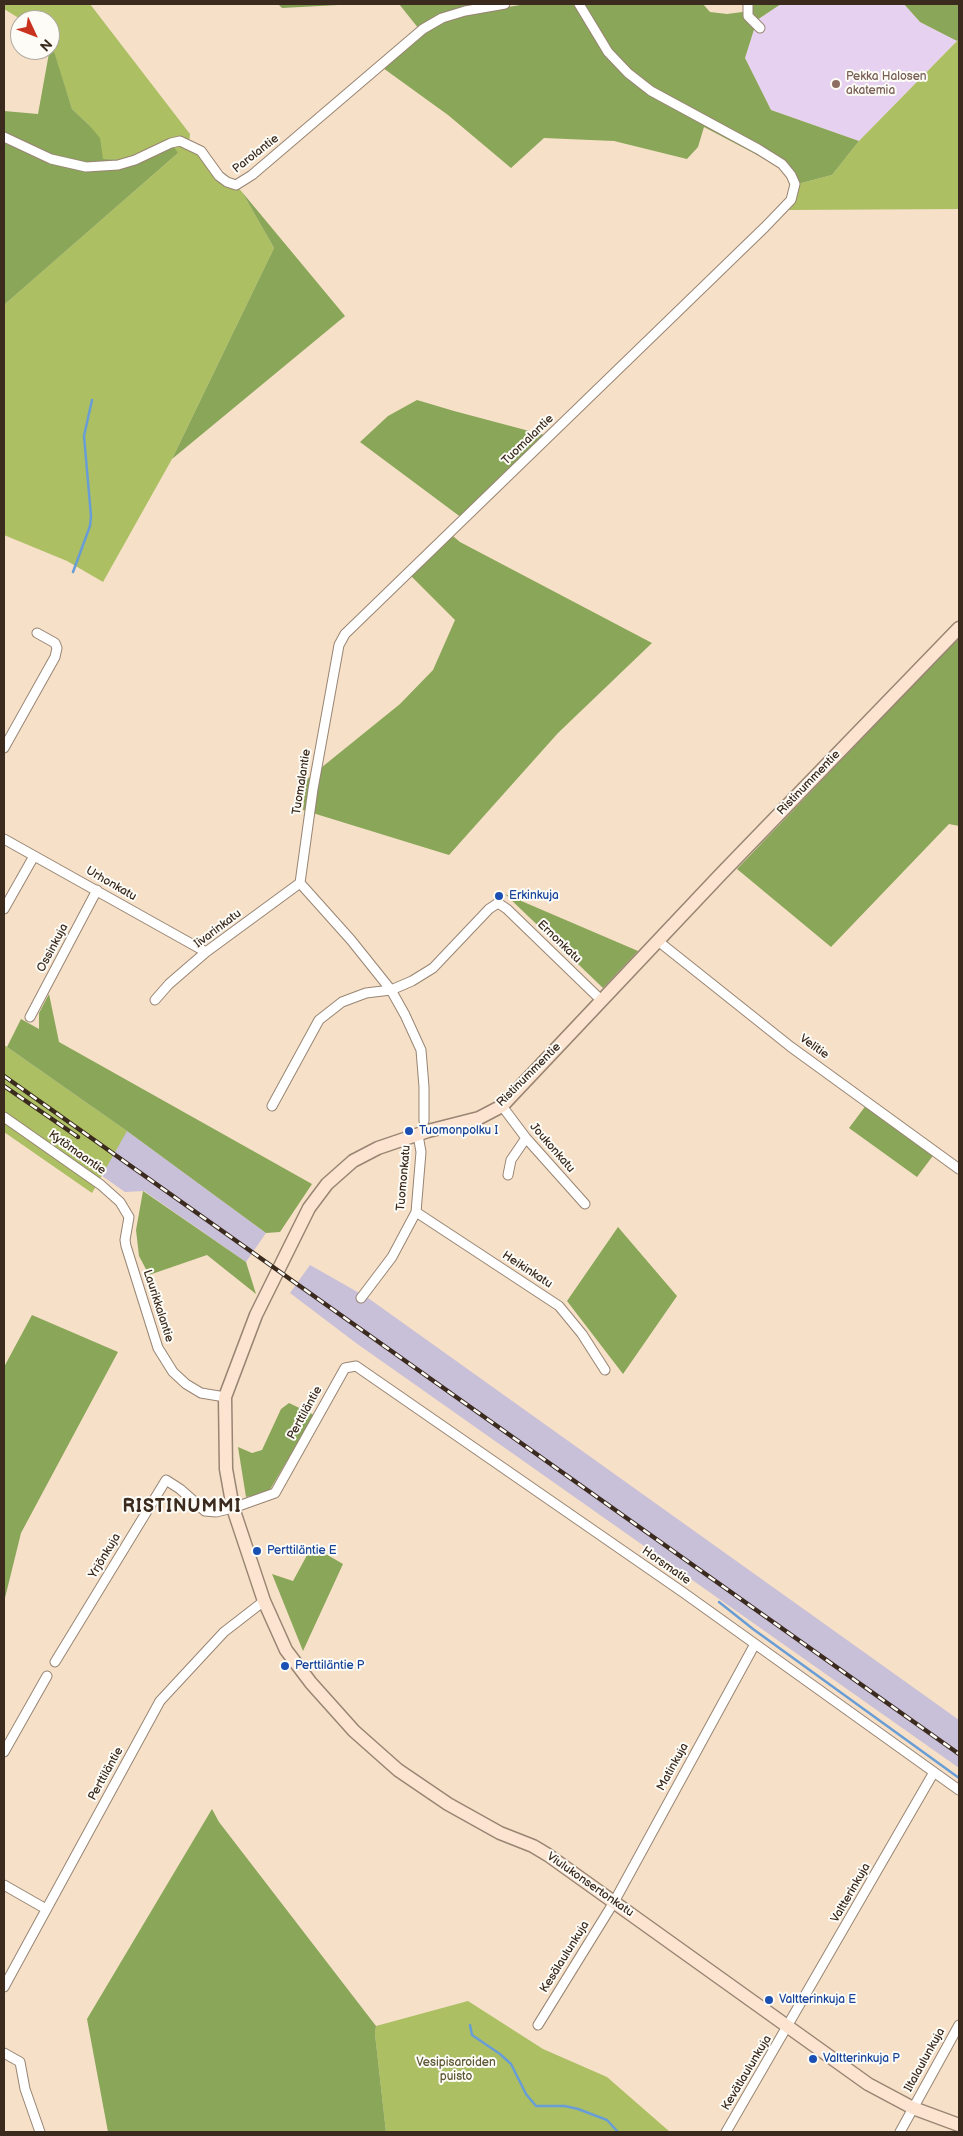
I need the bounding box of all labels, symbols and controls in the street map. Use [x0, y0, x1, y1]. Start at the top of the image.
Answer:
north arrow [10, 10, 60, 60]
text: N [36, 35, 55, 55]
place label: Pekka Halosen akatemia [846, 70, 927, 98]
marker: Pekka Halosen akatemia [830, 78, 842, 90]
street label: Parolantie [230, 132, 282, 176]
street label: Tuomalantie [499, 412, 557, 468]
street label: Tuomalantie [290, 748, 314, 816]
street label: Ristinummentie [774, 748, 844, 818]
street label: Urhonkatu [83, 864, 139, 904]
place label: Erkinkuja [509, 889, 559, 903]
marker: Erkinkuja [493, 890, 505, 902]
street label: Iivarinkatu [192, 907, 244, 951]
street label: Ernonkatu [534, 918, 584, 966]
street label: Ossinkuja [34, 921, 72, 975]
street label: Velitie [796, 1032, 832, 1062]
street label: Ristinummentie [494, 1040, 564, 1110]
street label: Joukonkatu [526, 1120, 578, 1176]
place label: Tuomonpolku I [419, 1124, 498, 1138]
marker: Tuomonpolku I [403, 1125, 415, 1137]
street label: Kytömaantie [45, 1128, 109, 1178]
street label: Tuomonkatu [394, 1144, 414, 1212]
street label: Heikinkatu [499, 1248, 555, 1292]
street label: Laurikkalantie [140, 1268, 176, 1344]
street label: Perttiläntie [285, 1384, 325, 1442]
district label: RISTINUMMI [121, 1496, 243, 1518]
street label: Yrjönkuja [86, 1531, 124, 1581]
place label: Perttiläntie E [267, 1544, 337, 1558]
street label: Horsmatie [639, 1544, 693, 1588]
marker: Perttiläntie E [251, 1545, 263, 1557]
place label: Perttiläntie P [295, 1659, 364, 1673]
marker: Perttiläntie P [279, 1660, 291, 1672]
street label: Matinkuja [654, 1741, 692, 1793]
street label: Perttiläntie [86, 1745, 126, 1803]
street label: Viulukonsertonkatu [544, 1850, 636, 1920]
street label: Valtterinkuja [828, 1861, 874, 1925]
street label: Kesälaulunkuja [537, 1919, 593, 1995]
place label: Valtterinkuja E [779, 1993, 856, 2007]
marker: Valtterinkuja E [763, 1994, 775, 2006]
street label: Iltalaulunkuja [902, 2026, 948, 2094]
street label: Kevätlaulunkuja [719, 2033, 775, 2113]
place label: Valtterinkuja P [823, 2052, 900, 2066]
marker: Valtterinkuja P [807, 2053, 819, 2065]
park label: Vesipisaroiden puisto [416, 2056, 496, 2084]

